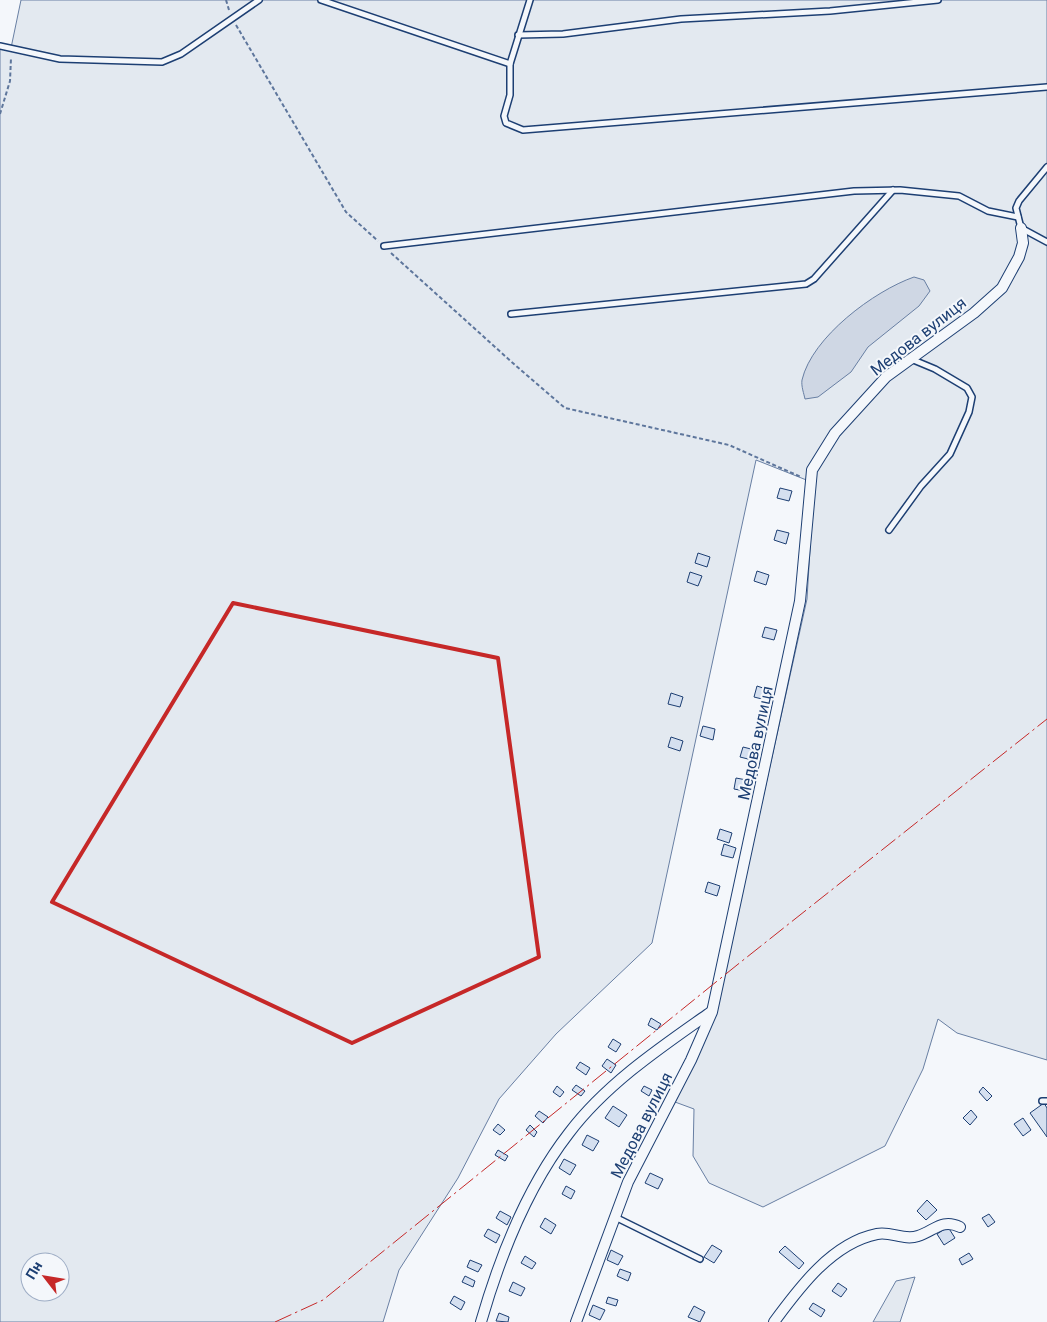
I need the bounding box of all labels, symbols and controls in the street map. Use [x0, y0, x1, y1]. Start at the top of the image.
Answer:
street label: Медова вулиця [867, 293, 970, 380]
street label: Медова вулиця [734, 684, 777, 802]
street label: Медова вулиця [607, 1069, 676, 1181]
north arrow [20, 1252, 70, 1302]
text: Пн [22, 1258, 45, 1282]

